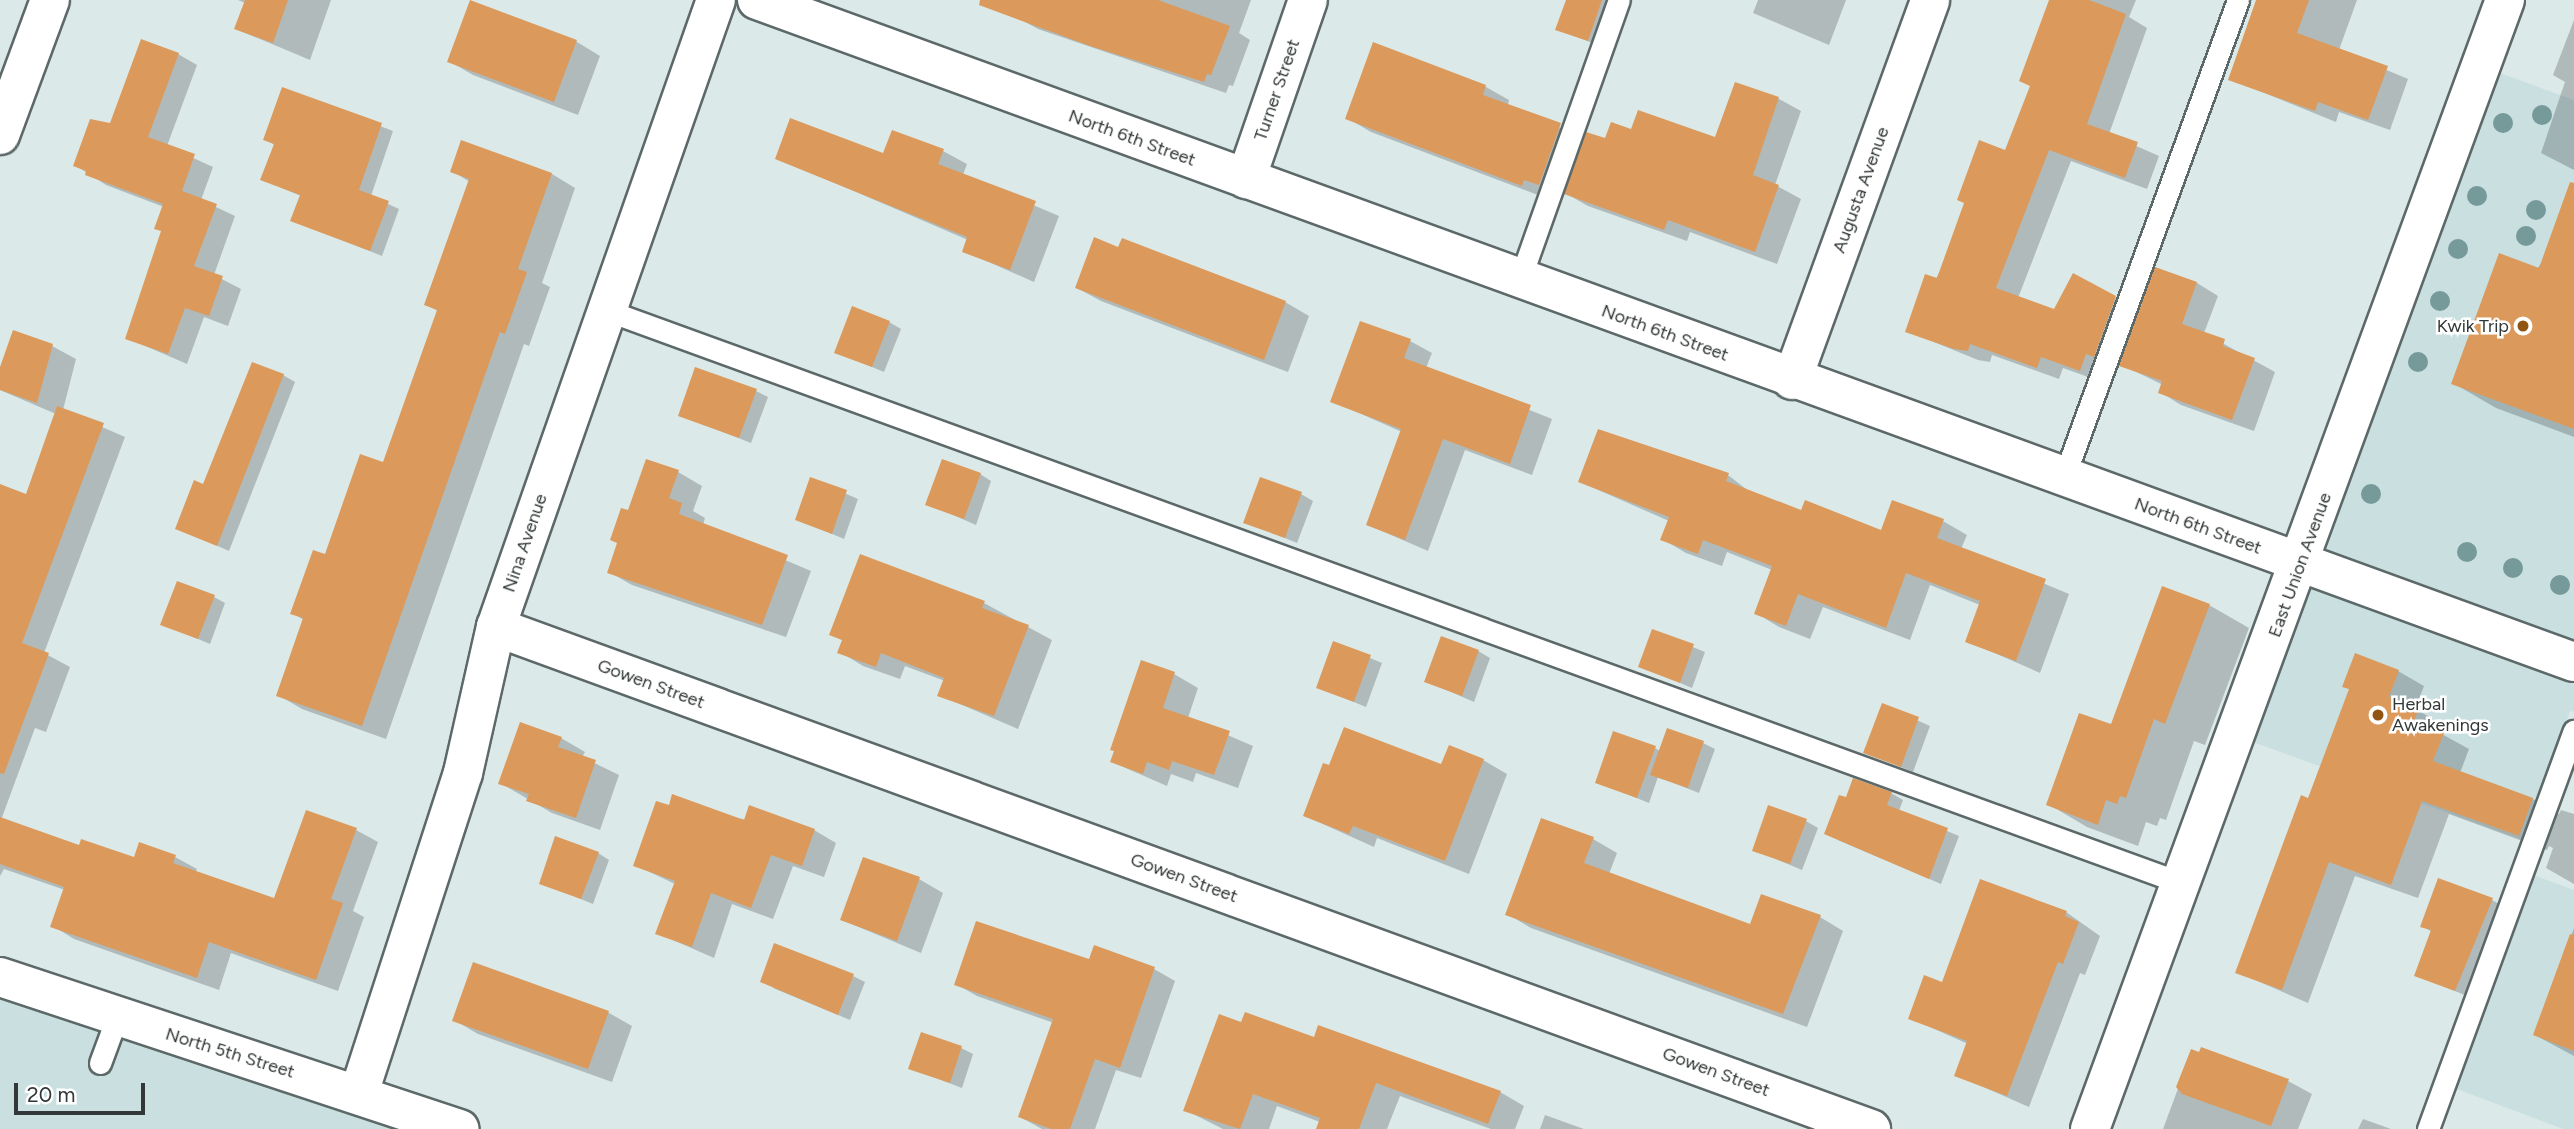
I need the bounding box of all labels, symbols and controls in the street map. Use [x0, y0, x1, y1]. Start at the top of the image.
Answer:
street label: Turner Street [1250, 36, 1304, 144]
street label: North 6th Street [1066, 105, 1198, 171]
street label: Augusta Avenue [1828, 124, 1894, 256]
street label: North 6th Street [1599, 300, 1731, 366]
place label: Kwik Trip [2437, 315, 2509, 337]
marker: Kwik Trip [2515, 318, 2531, 334]
street label: East Union Avenue [2264, 490, 2336, 640]
street label: Nina Avenue [498, 491, 552, 595]
street label: North 6th Street [2132, 493, 2264, 559]
street label: Gowen Street [594, 655, 708, 713]
place label: Herbal Awakenings [2392, 694, 2489, 736]
marker: Herbal Awakenings [2370, 707, 2386, 723]
street label: Gowen Street [1127, 849, 1241, 907]
street label: North 5th Street [163, 1023, 297, 1083]
street label: Gowen Street [1659, 1043, 1773, 1101]
scale bar [18, 1070, 149, 1114]
text: 20 m [27, 1082, 75, 1107]

